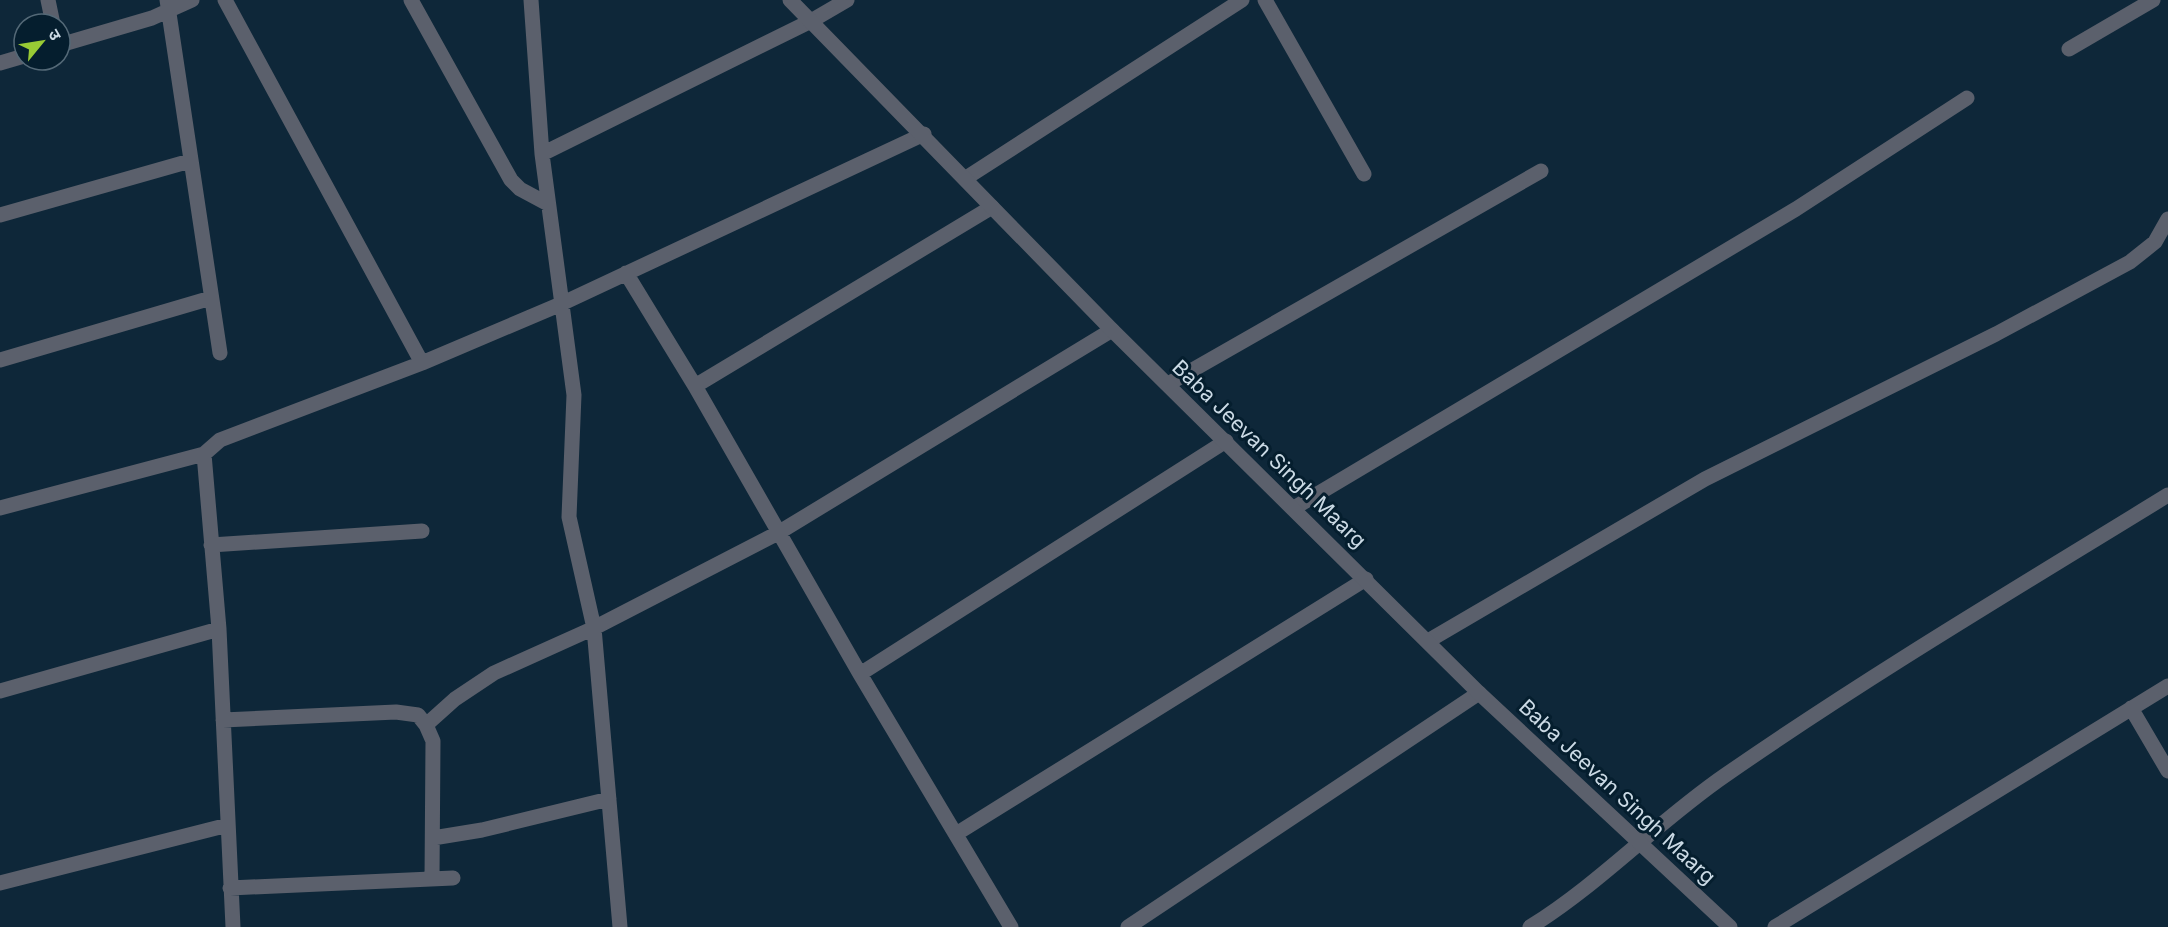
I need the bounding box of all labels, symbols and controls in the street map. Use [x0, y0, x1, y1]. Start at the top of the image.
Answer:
north arrow [12, 12, 72, 72]
text: उ [44, 25, 66, 44]
street label: Baba Jeevan Singh Maarg [1167, 355, 1371, 553]
street label: Baba Jeevan Singh Maarg [1514, 694, 1721, 889]

